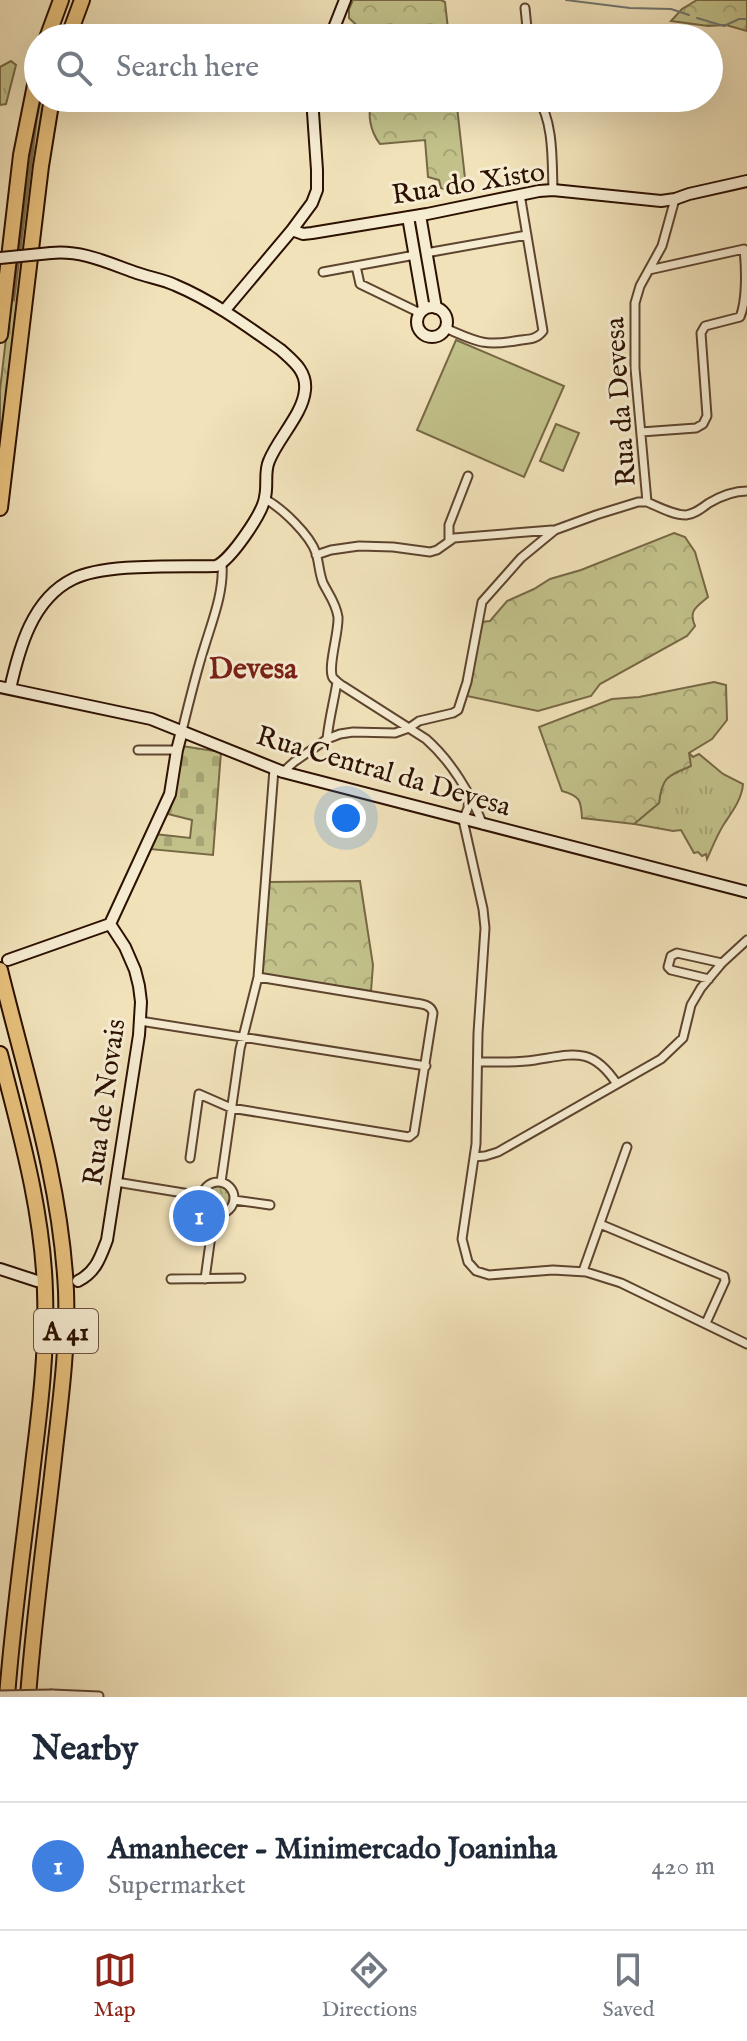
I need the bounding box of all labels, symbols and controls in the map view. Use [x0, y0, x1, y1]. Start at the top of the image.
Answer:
search box [24, 24, 723, 112]
icon: search [52, 46, 96, 90]
text: Search here [116, 49, 259, 87]
street label: Rua do Xisto [389, 155, 548, 214]
street label: Rua da Devesa [598, 315, 645, 488]
district label: Devesa [209, 651, 298, 689]
street label: Rua Central da Devesa [252, 719, 515, 826]
your location [326, 798, 366, 838]
street label: Rua de Novais [76, 1017, 134, 1188]
pin: 1 [173, 1186, 225, 1246]
road number: A 41 [34, 1309, 98, 1353]
text: Nearby [32, 1728, 138, 1771]
text: Amanhecer - Minimercado Joaninha [108, 1831, 557, 1869]
text: 1 [53, 1850, 63, 1883]
text: 420 m [652, 1850, 715, 1883]
text: Supermarket [108, 1869, 246, 1902]
tab: Map [93, 1948, 137, 2024]
tab: Directions [322, 1948, 417, 2024]
tab: Saved [602, 1948, 654, 2024]

